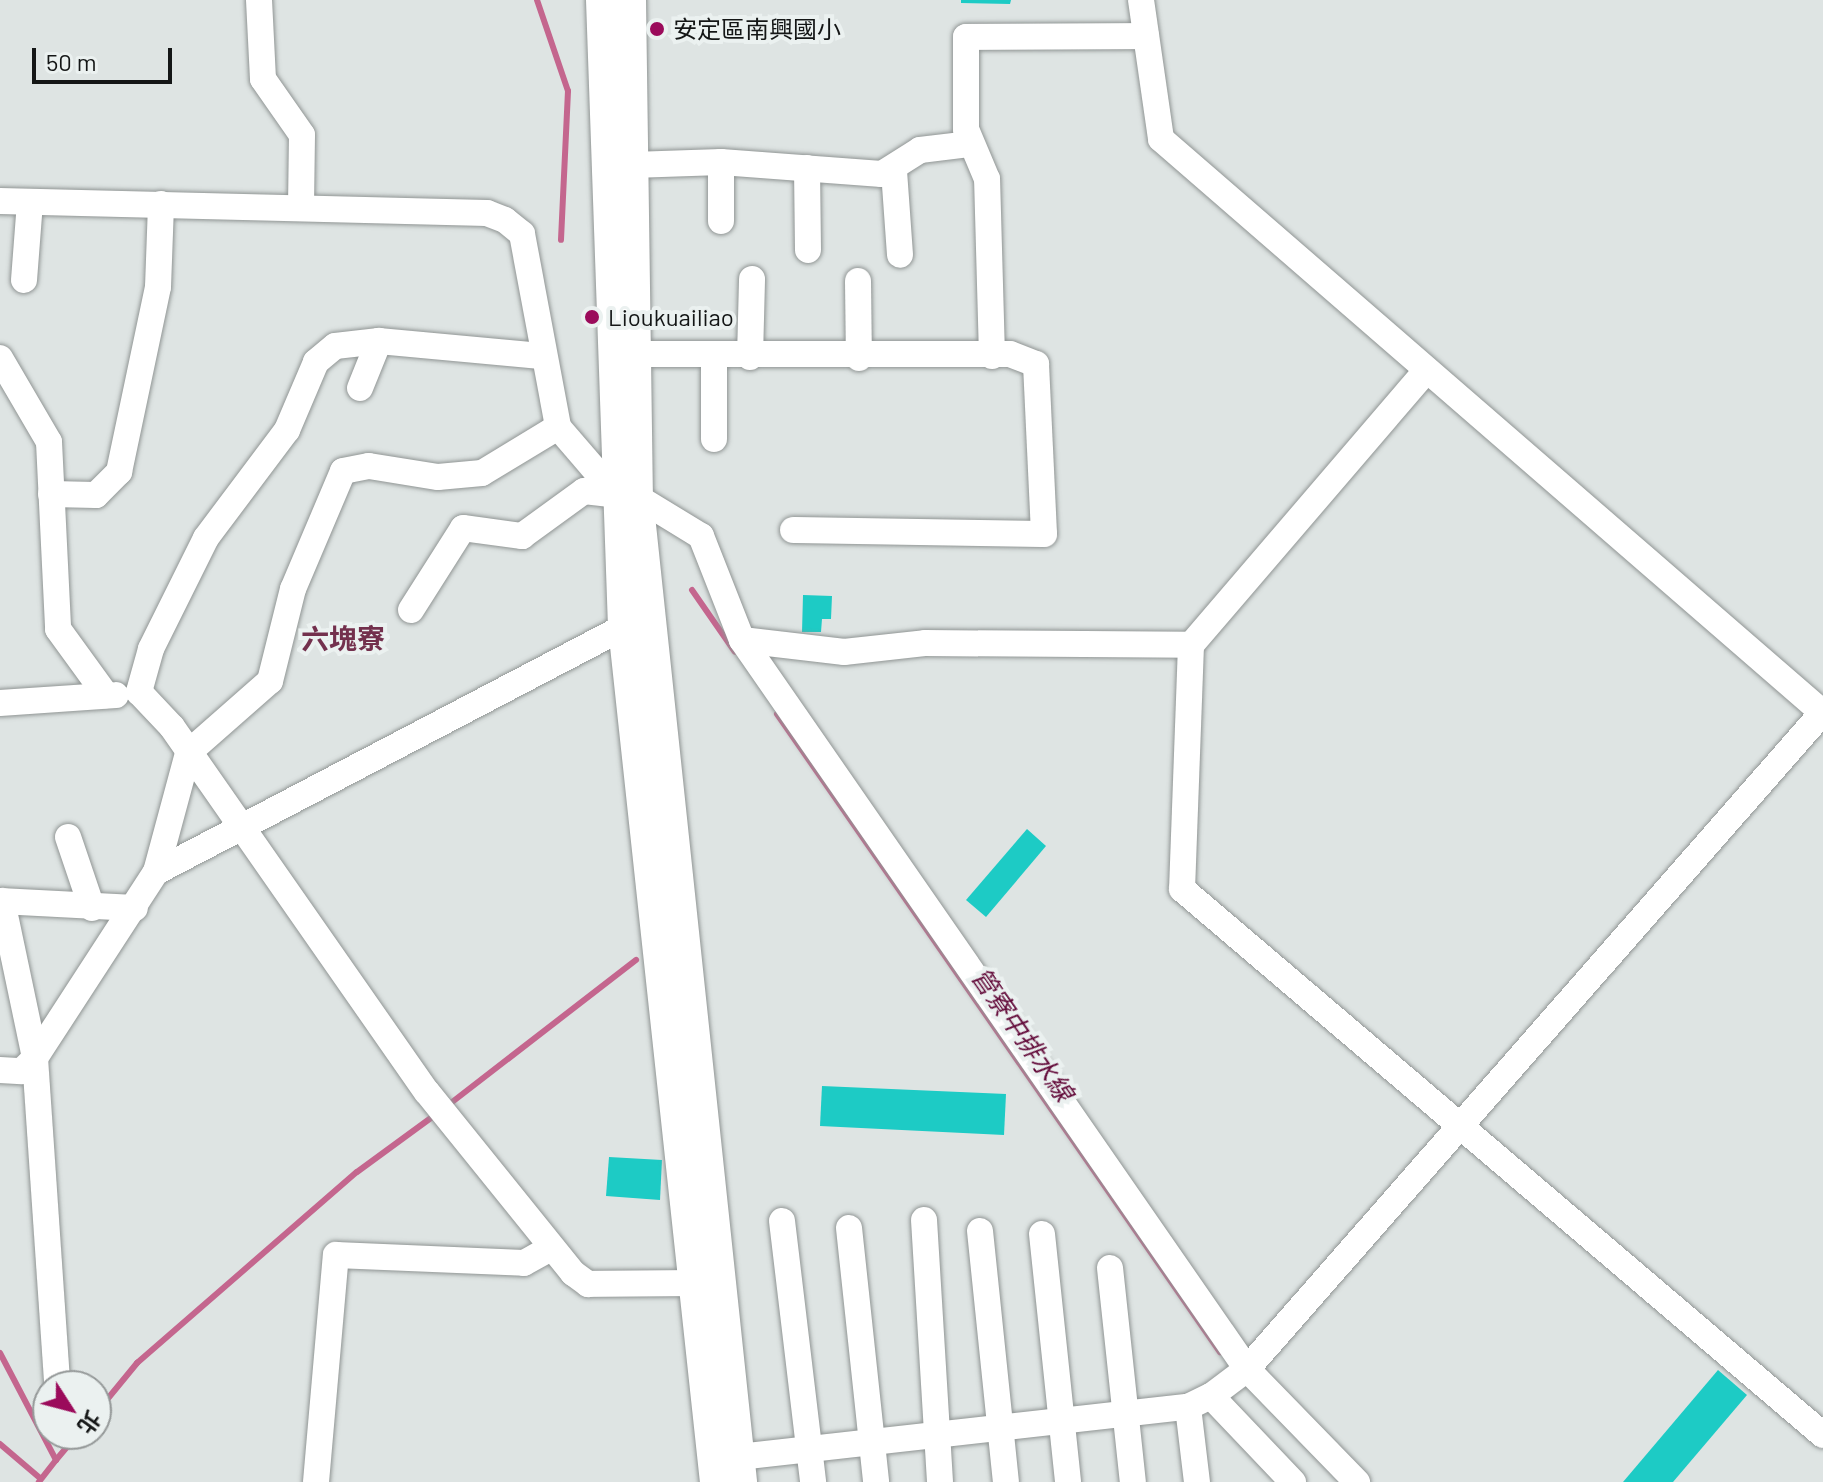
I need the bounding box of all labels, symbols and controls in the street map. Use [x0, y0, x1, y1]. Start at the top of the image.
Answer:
place label: 安定區南興國小 [673, 15, 841, 43]
marker: 安定區南興國小 [648, 20, 666, 38]
scale bar [36, 32, 176, 82]
text: 50 m [46, 47, 97, 76]
place label: Lioukuailiao [608, 303, 734, 331]
marker: Lioukuailiao [583, 308, 601, 326]
district label: 六塊寮 [301, 621, 385, 655]
water label: 管寮中排水線 [965, 961, 1081, 1107]
north arrow [32, 1370, 112, 1450]
text: 北 [73, 1406, 107, 1439]

